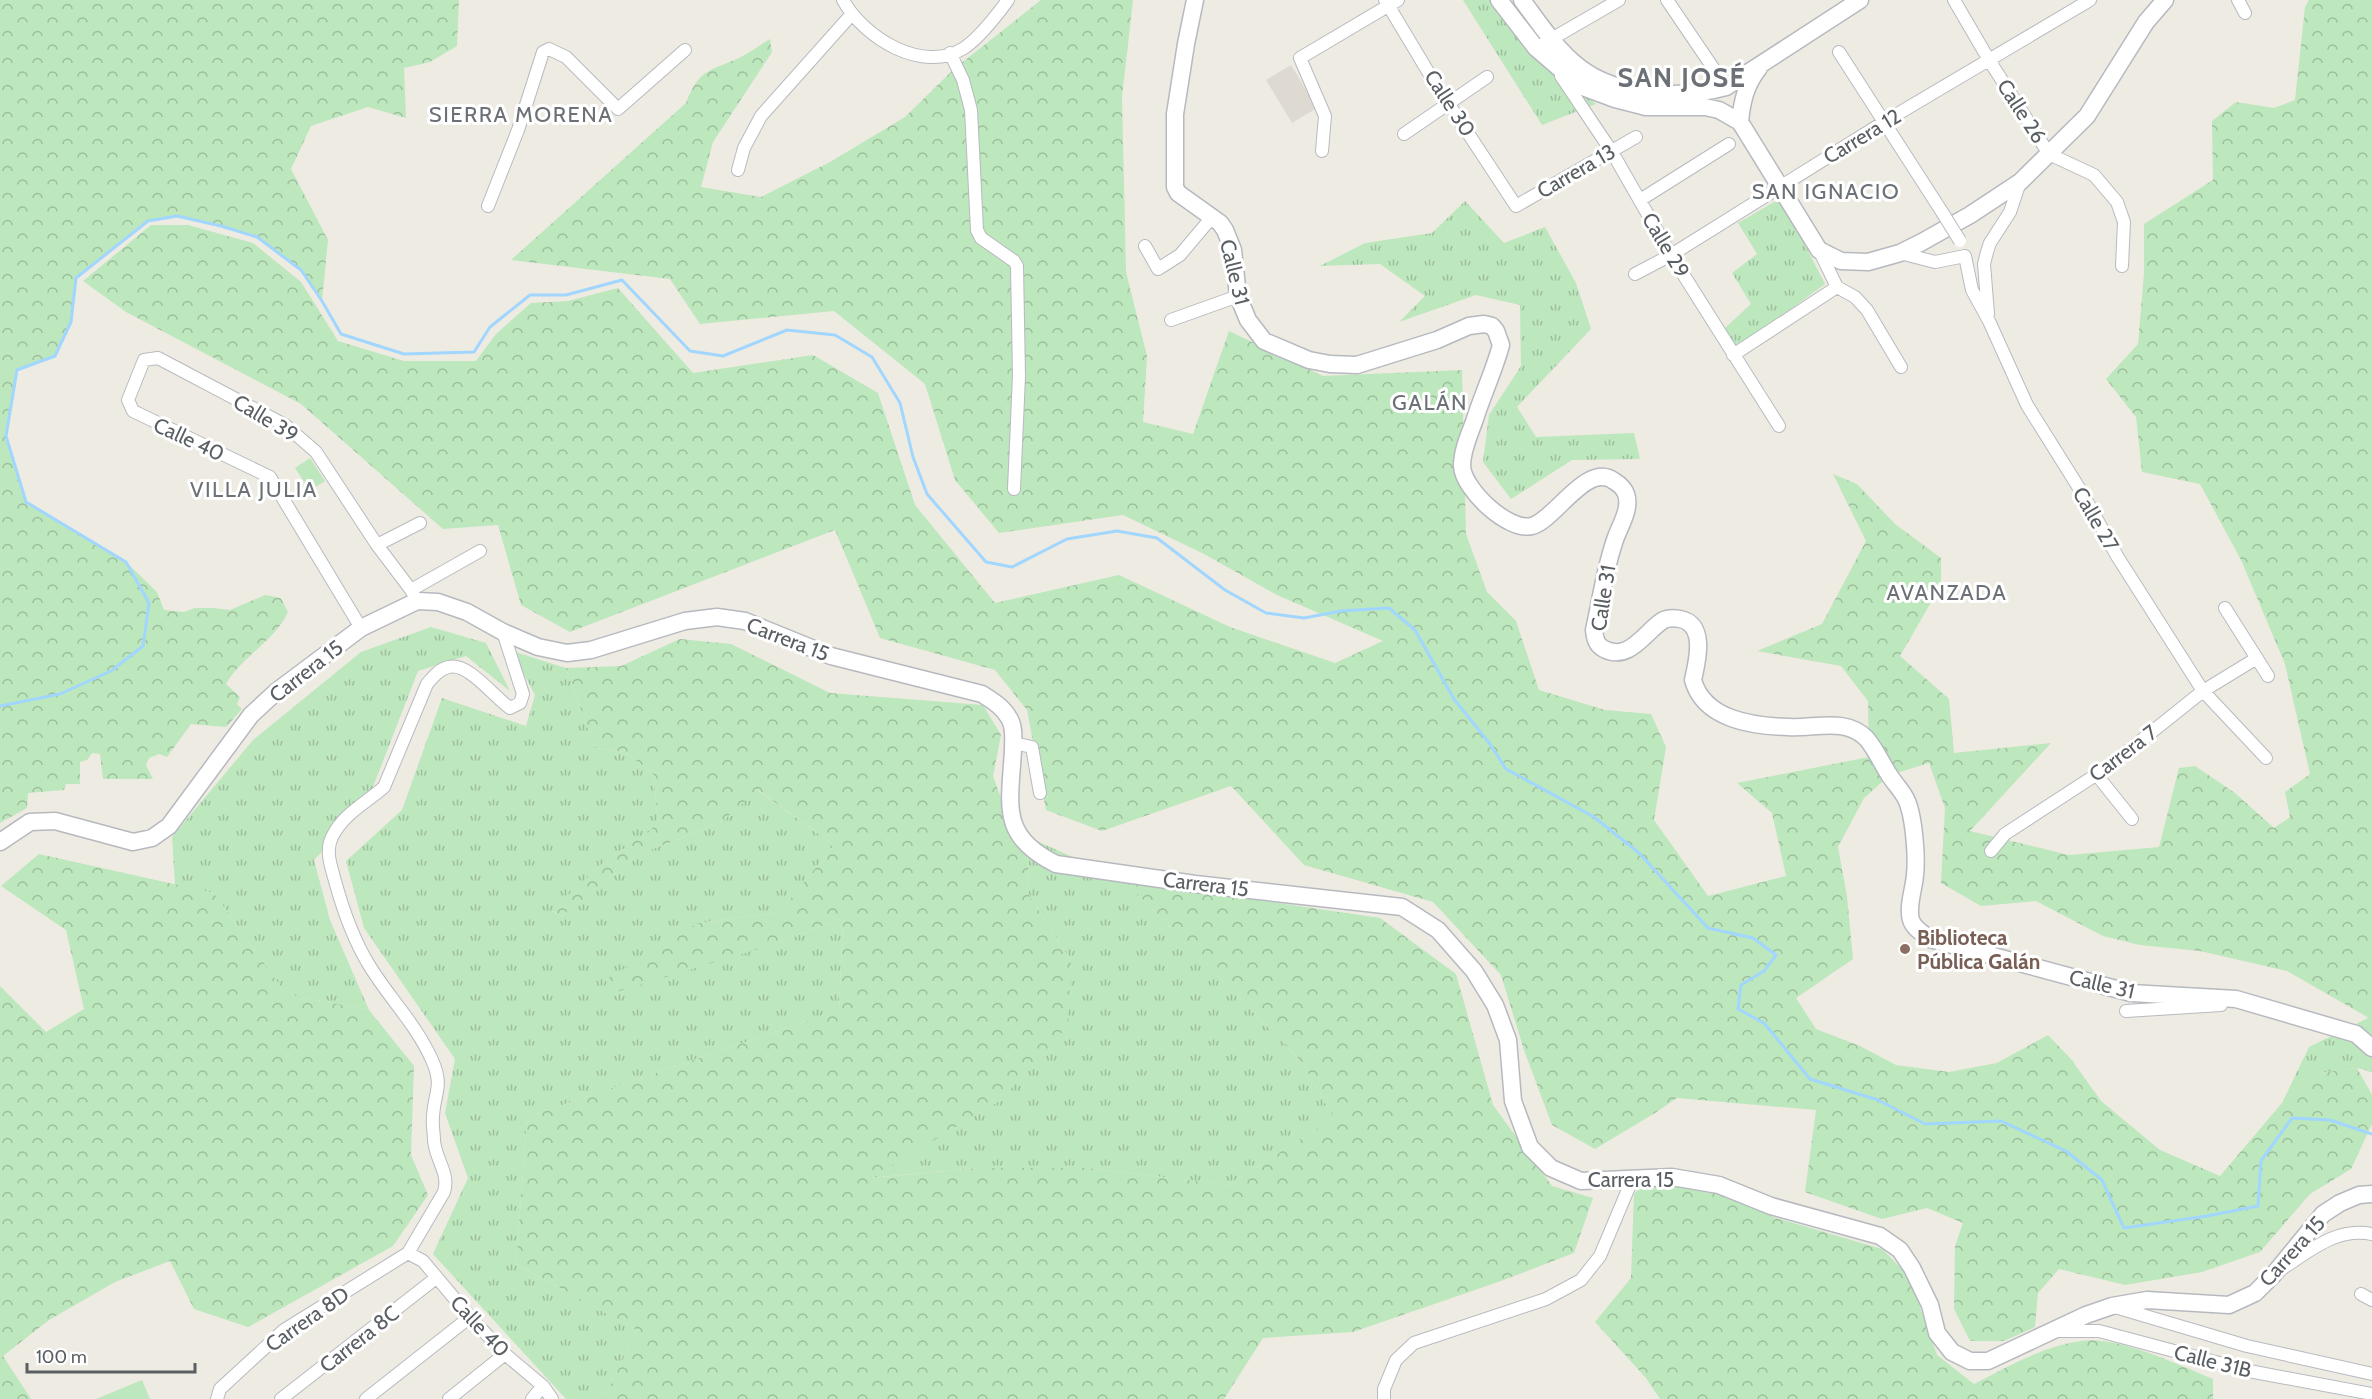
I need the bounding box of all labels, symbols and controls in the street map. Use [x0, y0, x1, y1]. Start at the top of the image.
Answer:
district label: SAN JOSÉ [1618, 61, 1746, 94]
street label: Calle 30 [1419, 65, 1481, 141]
street label: Calle 26 [1992, 74, 2052, 148]
district label: SIERRA MORENA [429, 101, 613, 128]
street label: Carrera 12 [1819, 103, 1905, 169]
street label: Carrera 13 [1532, 139, 1620, 203]
district label: SAN IGNACIO [1752, 178, 1900, 205]
street label: Calle 29 [1637, 208, 1695, 282]
street label: Calle 31 [1215, 237, 1255, 307]
street label: Calle 39 [229, 389, 303, 447]
district label: GALÁN [1392, 389, 1468, 416]
street label: Calle 40 [150, 412, 228, 466]
district label: VILLA JULIA [190, 476, 318, 503]
street label: Calle 27 [2068, 482, 2125, 556]
street label: Calle 31 [1585, 563, 1621, 633]
district label: AVANZADA [1887, 579, 2007, 606]
street label: Carrera 15 [743, 612, 833, 666]
street label: Carrera 15 [264, 635, 348, 707]
street label: Carrera 7 [2084, 719, 2162, 787]
street label: Carrera 15 [1162, 866, 1250, 902]
place label: Biblioteca Pública Galán [1917, 925, 2040, 974]
marker: Biblioteca Pública Galán [1898, 942, 1912, 956]
street label: Calle 31 [2067, 964, 2137, 1004]
street label: Carrera 15 [1588, 1167, 1674, 1192]
street label: Carrera 15 [2254, 1211, 2330, 1291]
street label: Carrera 8D [260, 1281, 354, 1357]
street label: Calle 40 [445, 1290, 515, 1362]
street label: Carrera 8C [314, 1300, 404, 1378]
scale bar [27, 1336, 195, 1374]
street label: Calle 31B [2172, 1339, 2254, 1383]
text: 100 m [36, 1346, 87, 1368]

